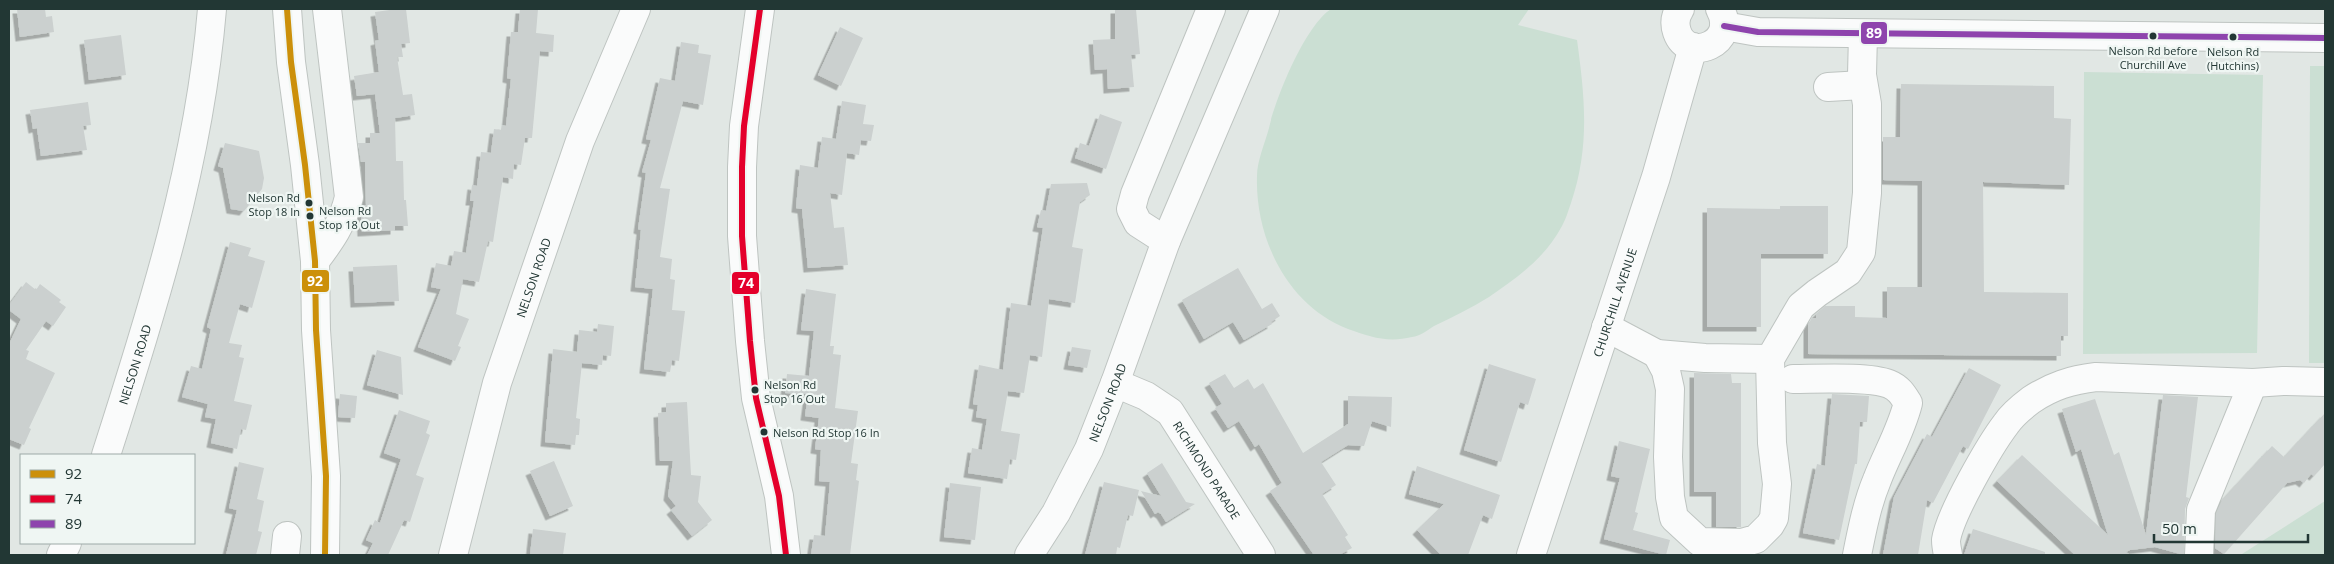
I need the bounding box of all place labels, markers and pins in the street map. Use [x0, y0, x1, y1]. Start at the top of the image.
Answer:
marker: Nelson Rd before Churchill Ave [2148, 31, 2158, 41]
marker: Nelson Rd (Hutchins) [2228, 32, 2238, 42]
place label: Nelson Rd before Churchill Ave [2109, 43, 2197, 72]
place label: Nelson Rd (Hutchins) [2207, 44, 2259, 73]
place label: Nelson Rd Stop 18 In [248, 190, 300, 219]
marker: Nelson Rd Stop 18 In [304, 198, 314, 208]
place label: Nelson Rd Stop 18 Out [319, 203, 380, 232]
marker: Nelson Rd Stop 18 Out [305, 211, 315, 221]
place label: Nelson Rd Stop 16 Out [764, 377, 825, 406]
marker: Nelson Rd Stop 16 Out [750, 385, 760, 395]
place label: Nelson Rd Stop 16 In [773, 425, 880, 440]
marker: Nelson Rd Stop 16 In [759, 427, 769, 437]

